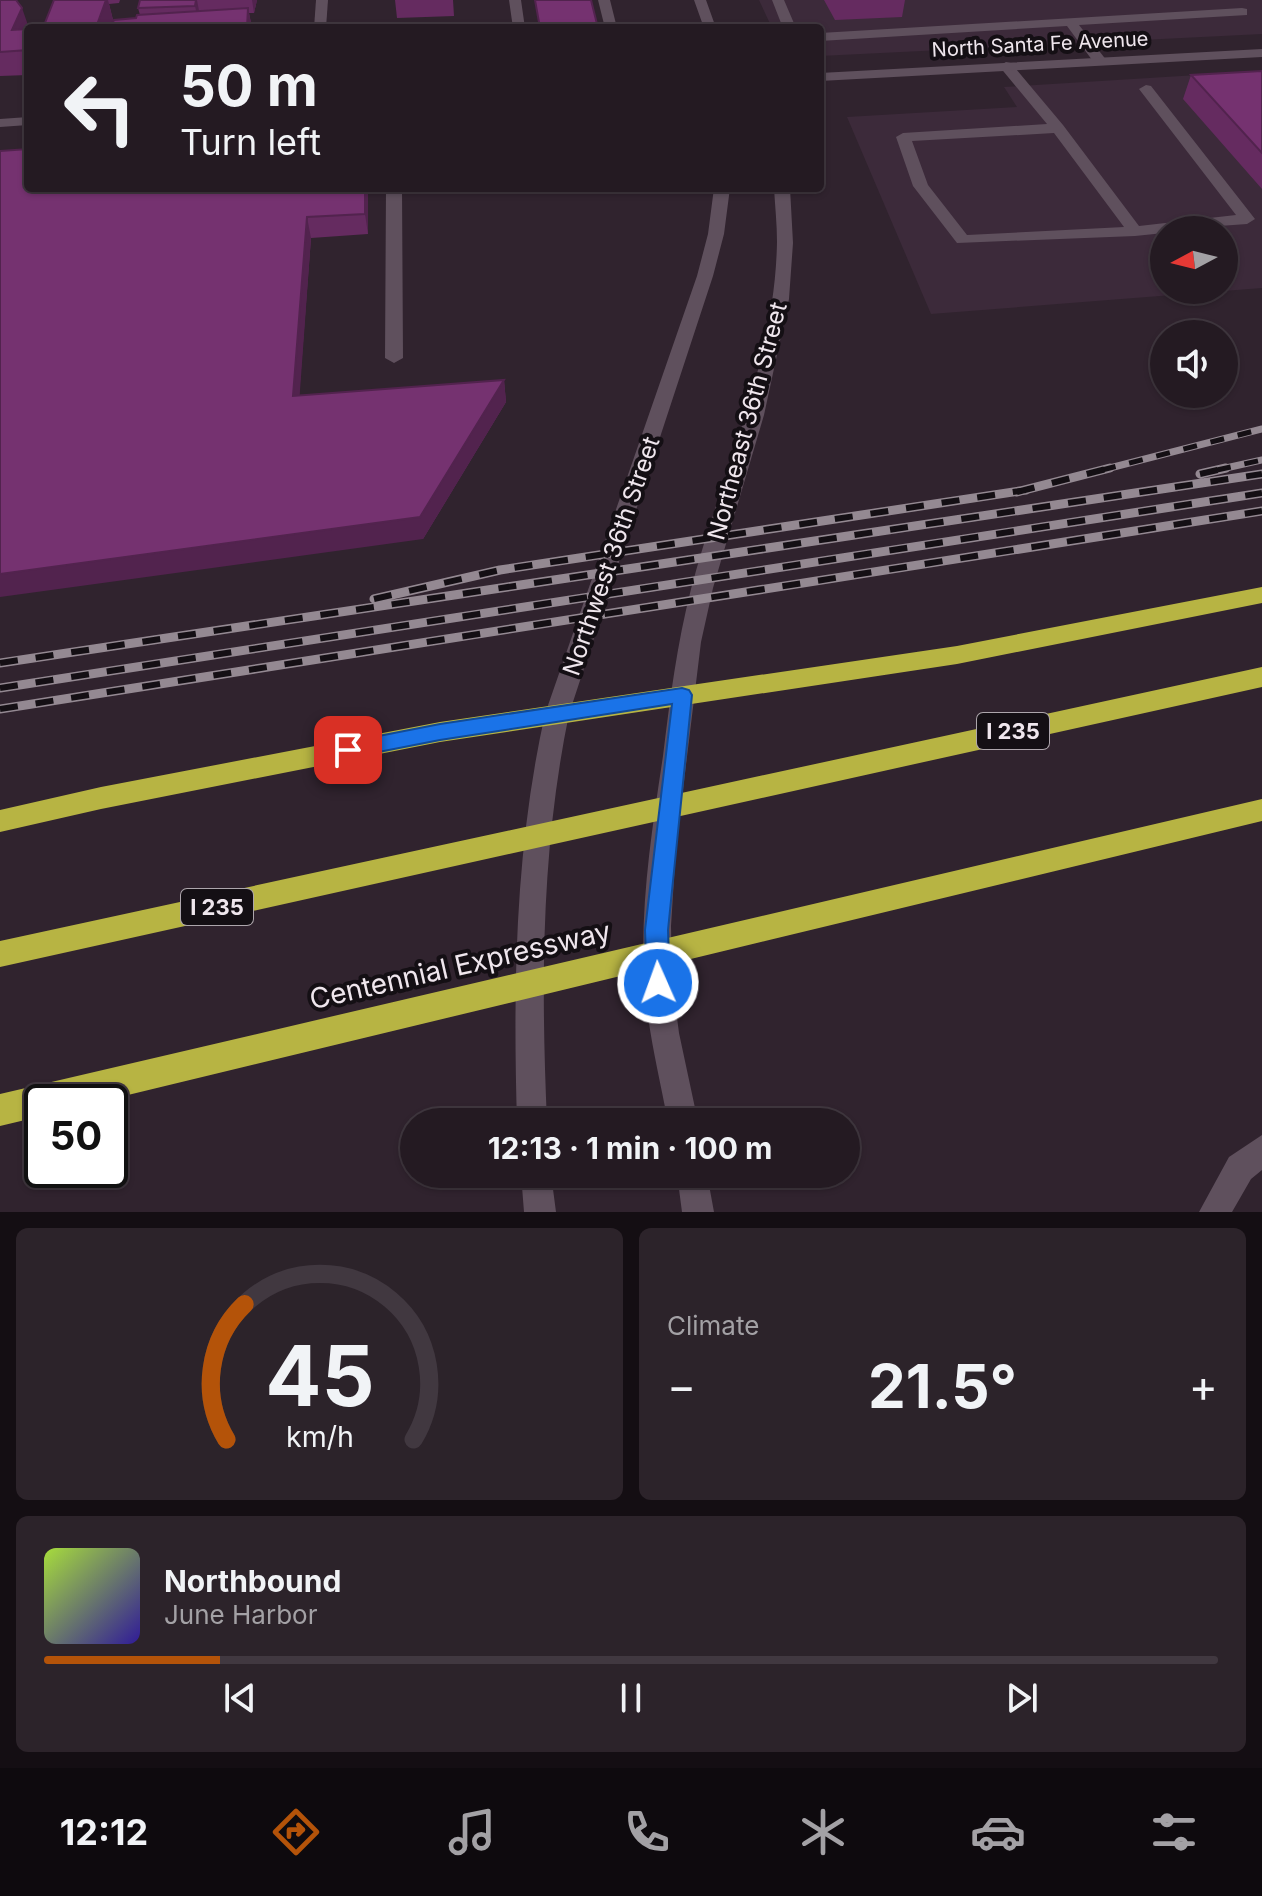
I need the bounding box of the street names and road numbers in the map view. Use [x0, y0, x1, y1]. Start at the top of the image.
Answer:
street label: North Santa Fe Avenue [931, 26, 1149, 62]
street label: Northeast 36th Street [701, 299, 793, 543]
street label: Northwest 36th Street [556, 433, 666, 679]
road number: I 235 [977, 713, 1049, 749]
road number: I 235 [181, 889, 253, 925]
street label: Centennial Expressway [306, 914, 614, 1016]

